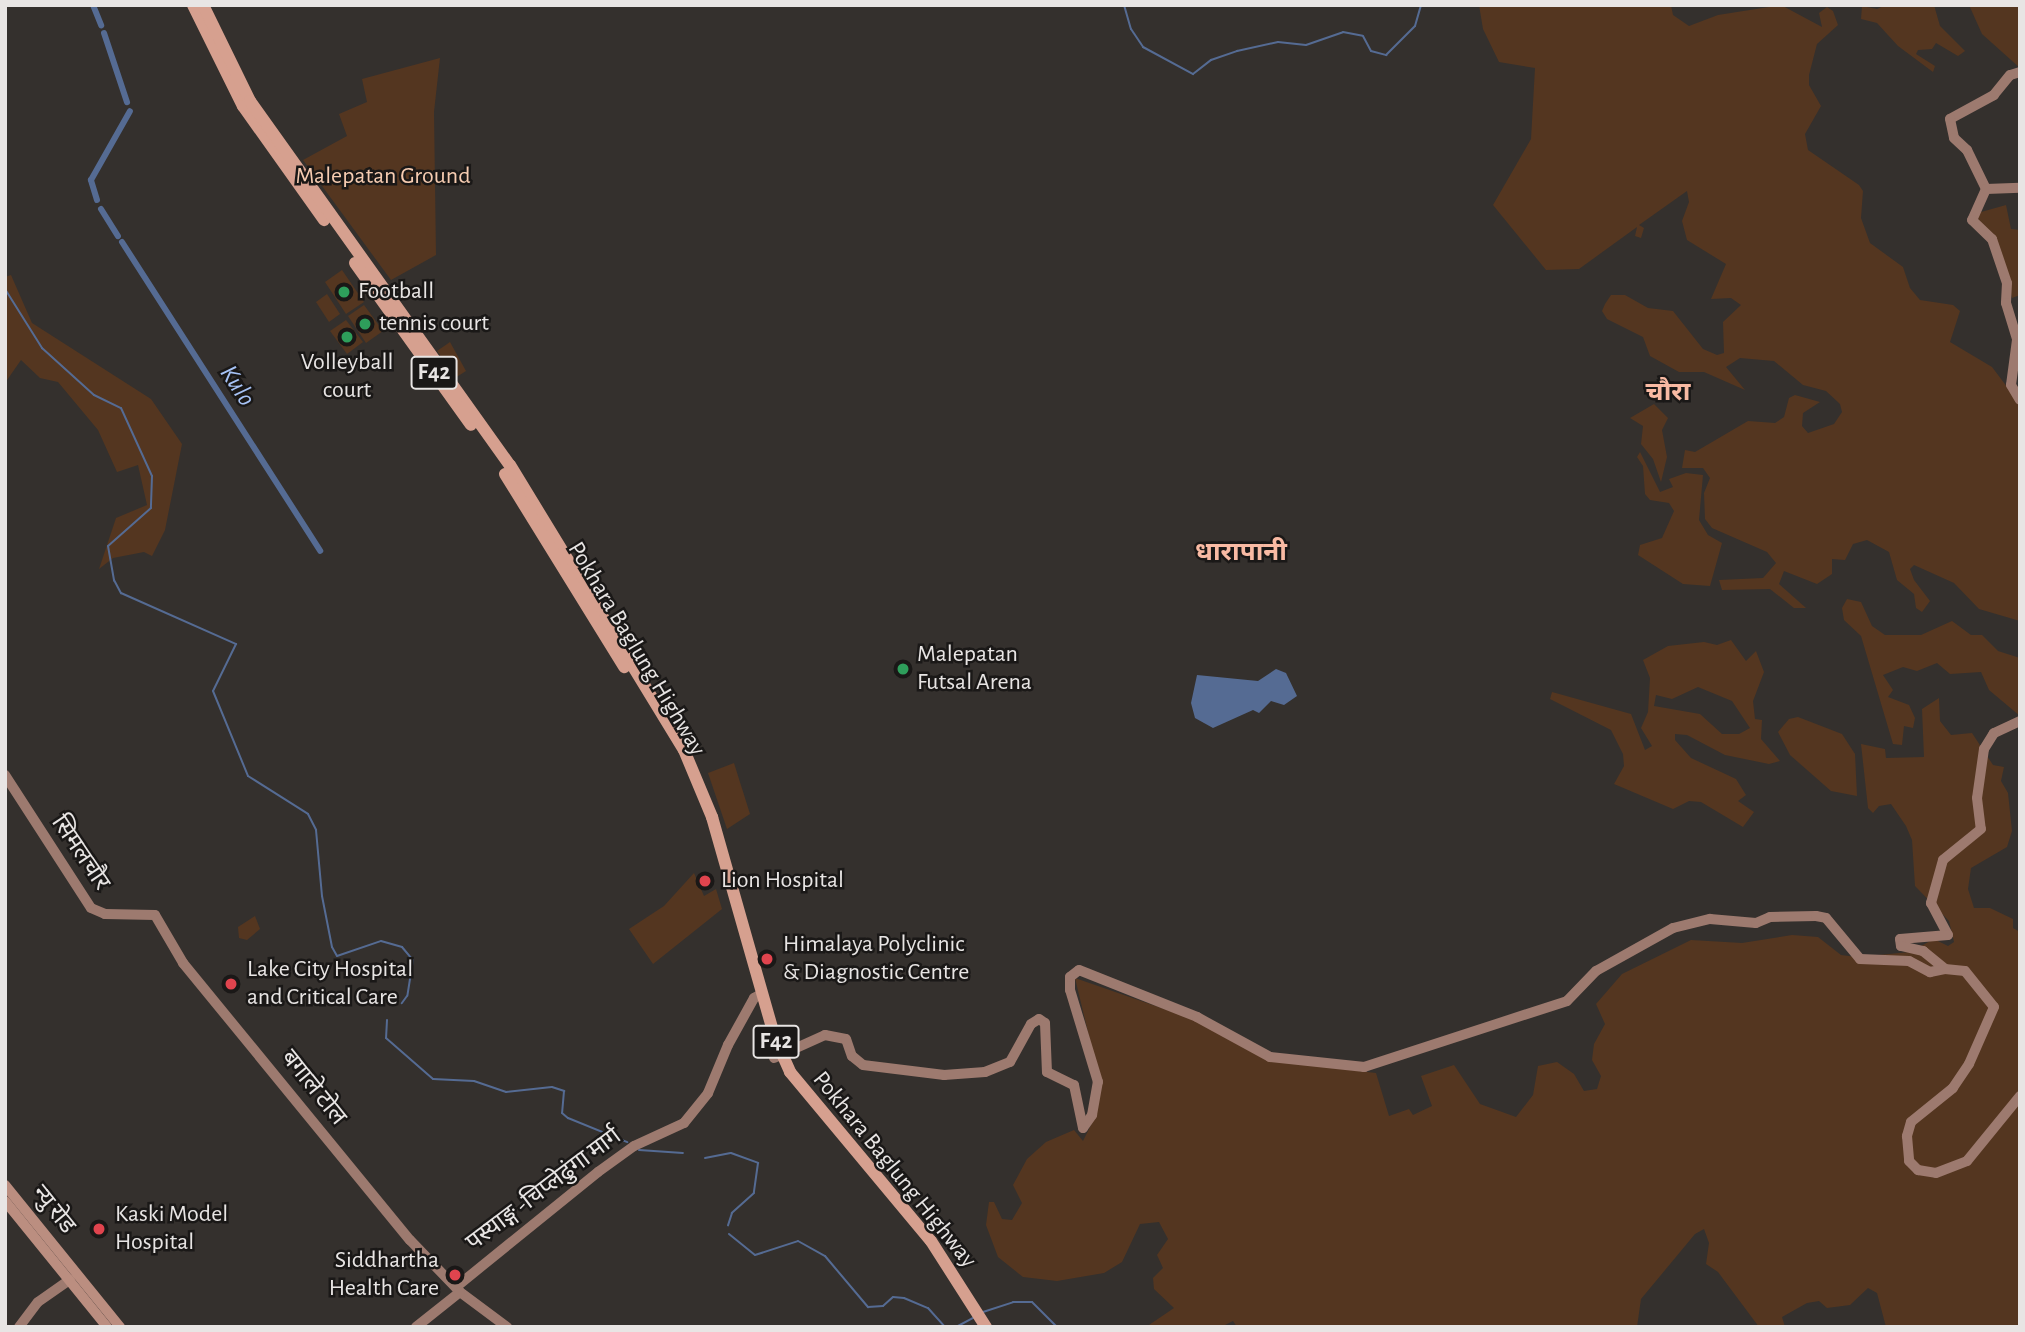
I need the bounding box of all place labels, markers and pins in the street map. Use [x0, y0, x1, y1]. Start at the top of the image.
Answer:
place label: Football [358, 278, 434, 306]
marker: Football [336, 284, 352, 300]
place label: tennis court [379, 310, 489, 338]
marker: tennis court [357, 316, 373, 332]
marker: Volleyball court [339, 329, 355, 345]
place label: Volleyball court [301, 349, 393, 405]
place label: Malepatan Futsal Arena [917, 641, 1032, 697]
marker: Malepatan Futsal Arena [895, 661, 911, 677]
place label: Lion Hospital [721, 867, 844, 895]
marker: Lion Hospital [695, 871, 715, 891]
place label: Himalaya Polyclinic & Diagnostic Centre [783, 931, 969, 987]
marker: Himalaya Polyclinic & Diagnostic Centre [757, 949, 777, 969]
place label: Lake City Hospital and Critical Care [247, 956, 413, 1012]
marker: Lake City Hospital and Critical Care [221, 974, 241, 994]
place label: Kaski Model Hospital [115, 1201, 228, 1257]
marker: Kaski Model Hospital [89, 1219, 109, 1239]
place label: Siddhartha Health Care [329, 1247, 439, 1303]
marker: Siddhartha Health Care [445, 1265, 465, 1285]

